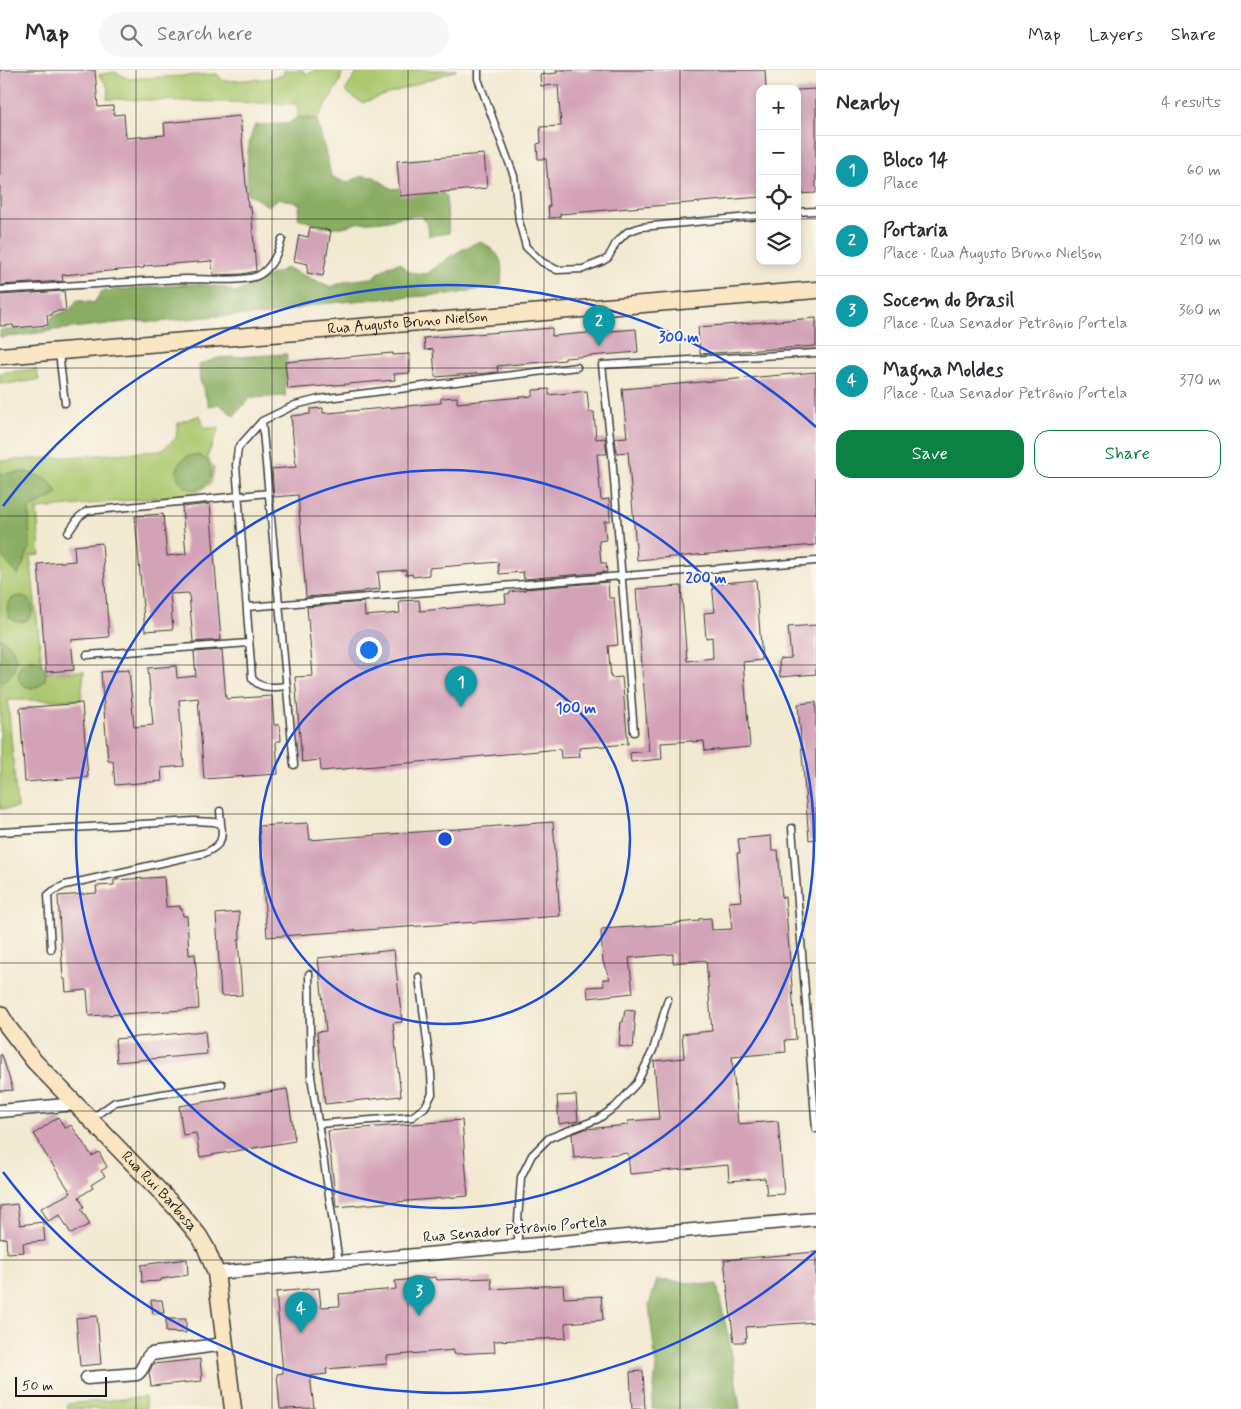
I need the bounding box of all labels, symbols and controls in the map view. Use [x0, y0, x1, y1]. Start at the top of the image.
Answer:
search box [99, 12, 449, 57]
text: Map [25, 19, 69, 50]
icon: search [117, 21, 145, 49]
text: Search here [157, 22, 253, 47]
text: Map [1028, 23, 1061, 47]
text: Layers [1089, 23, 1143, 47]
text: Share [1171, 23, 1216, 47]
map controls [756, 85, 801, 265]
button: + [756, 85, 801, 130]
text: Nearby [836, 89, 900, 117]
text: 4 results [1161, 92, 1221, 113]
button: − [756, 130, 801, 175]
text: Bloco 14 [883, 148, 948, 173]
text: 1 [848, 160, 856, 181]
text: 60 m [1187, 160, 1221, 181]
text: Place [883, 173, 918, 194]
button: locate [756, 175, 801, 220]
text: Portaria [883, 218, 948, 243]
button: layers [756, 220, 801, 265]
text: 2 [848, 230, 856, 251]
text: 210 m [1180, 230, 1221, 251]
text: Place · Rua Augusto Bruno Nielson [883, 243, 1102, 264]
text: Socem do Brasil [883, 288, 1014, 313]
text: 3 [848, 300, 856, 321]
text: 360 m [1178, 300, 1221, 321]
pin: 2 [583, 305, 615, 346]
street label: Rua Augusto Bruno Nielson [327, 307, 489, 339]
text: Place · Rua Senador Petrônio Portela [883, 313, 1127, 334]
text: 300 m [659, 328, 699, 348]
text: Magna Moldes [883, 358, 1003, 383]
text: 4 [847, 370, 857, 391]
text: 370 m [1179, 370, 1221, 391]
text: Place · Rua Senador Petrônio Portela [883, 383, 1127, 404]
button: Save [836, 430, 1024, 478]
button: Share [1034, 430, 1221, 478]
text: 200 m [686, 569, 727, 589]
your location [356, 637, 382, 663]
pin: 1 [445, 666, 477, 707]
text: 100 m [556, 699, 596, 719]
centre of rings [436, 830, 454, 848]
street label: Rua Rui Barbosa [117, 1147, 202, 1236]
street label: Rua Senador Petrônio Portela [422, 1212, 608, 1248]
pin: 3 [403, 1275, 435, 1316]
pin: 4 [285, 1292, 317, 1333]
scale bar [15, 1374, 108, 1397]
text: 50 m [22, 1377, 53, 1395]

